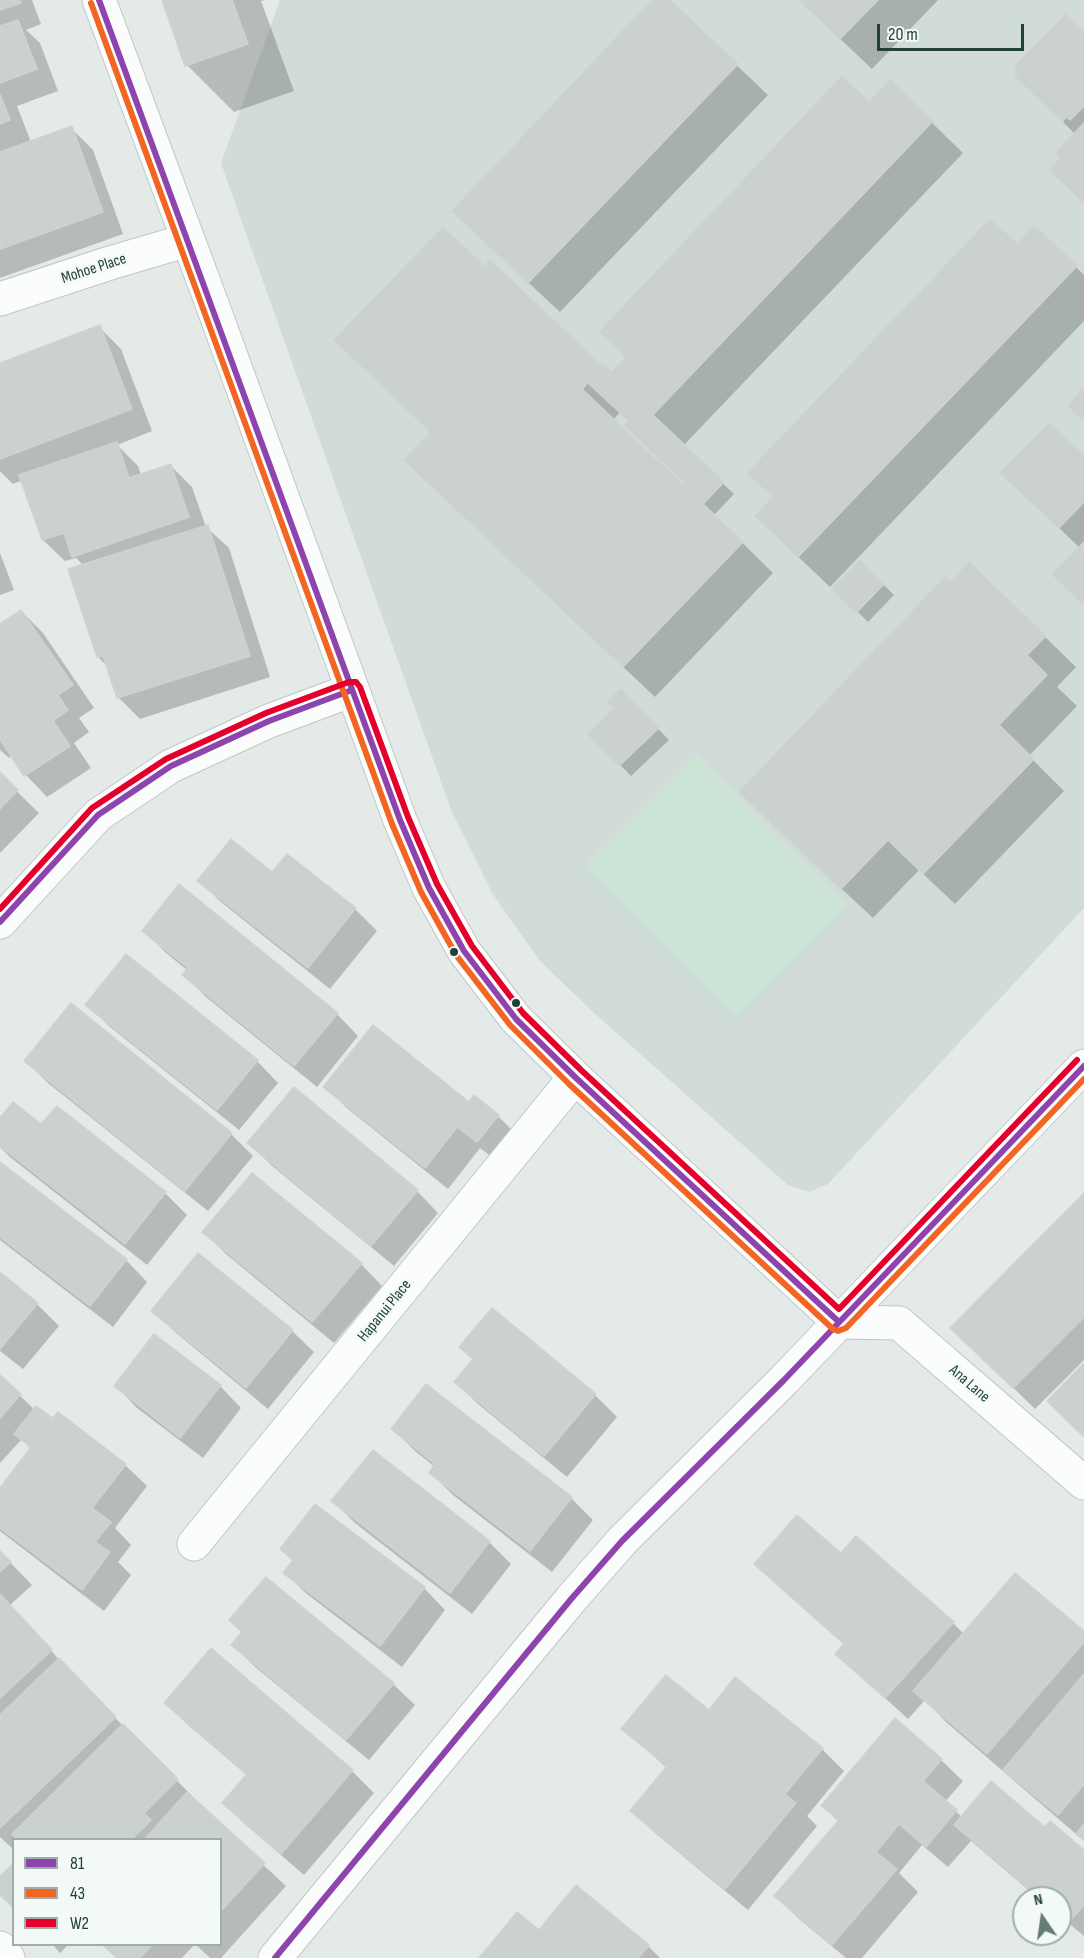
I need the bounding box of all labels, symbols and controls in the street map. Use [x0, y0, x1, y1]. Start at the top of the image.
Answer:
scale bar [880, 12, 1027, 50]
text: 20 m [888, 24, 918, 45]
street label: Mohoe Place [59, 249, 129, 289]
unlabelled marker [448, 946, 460, 958]
unlabelled marker [510, 997, 522, 1009]
street label: Hapanui Place [354, 1276, 416, 1346]
street label: Ana Lane [945, 1361, 993, 1407]
legend [12, 1838, 222, 1946]
text: 81 [70, 1853, 84, 1874]
text: 43 [70, 1883, 85, 1904]
north arrow [1012, 1886, 1072, 1946]
text: N [1032, 1890, 1045, 1910]
text: W2 [70, 1913, 89, 1934]

